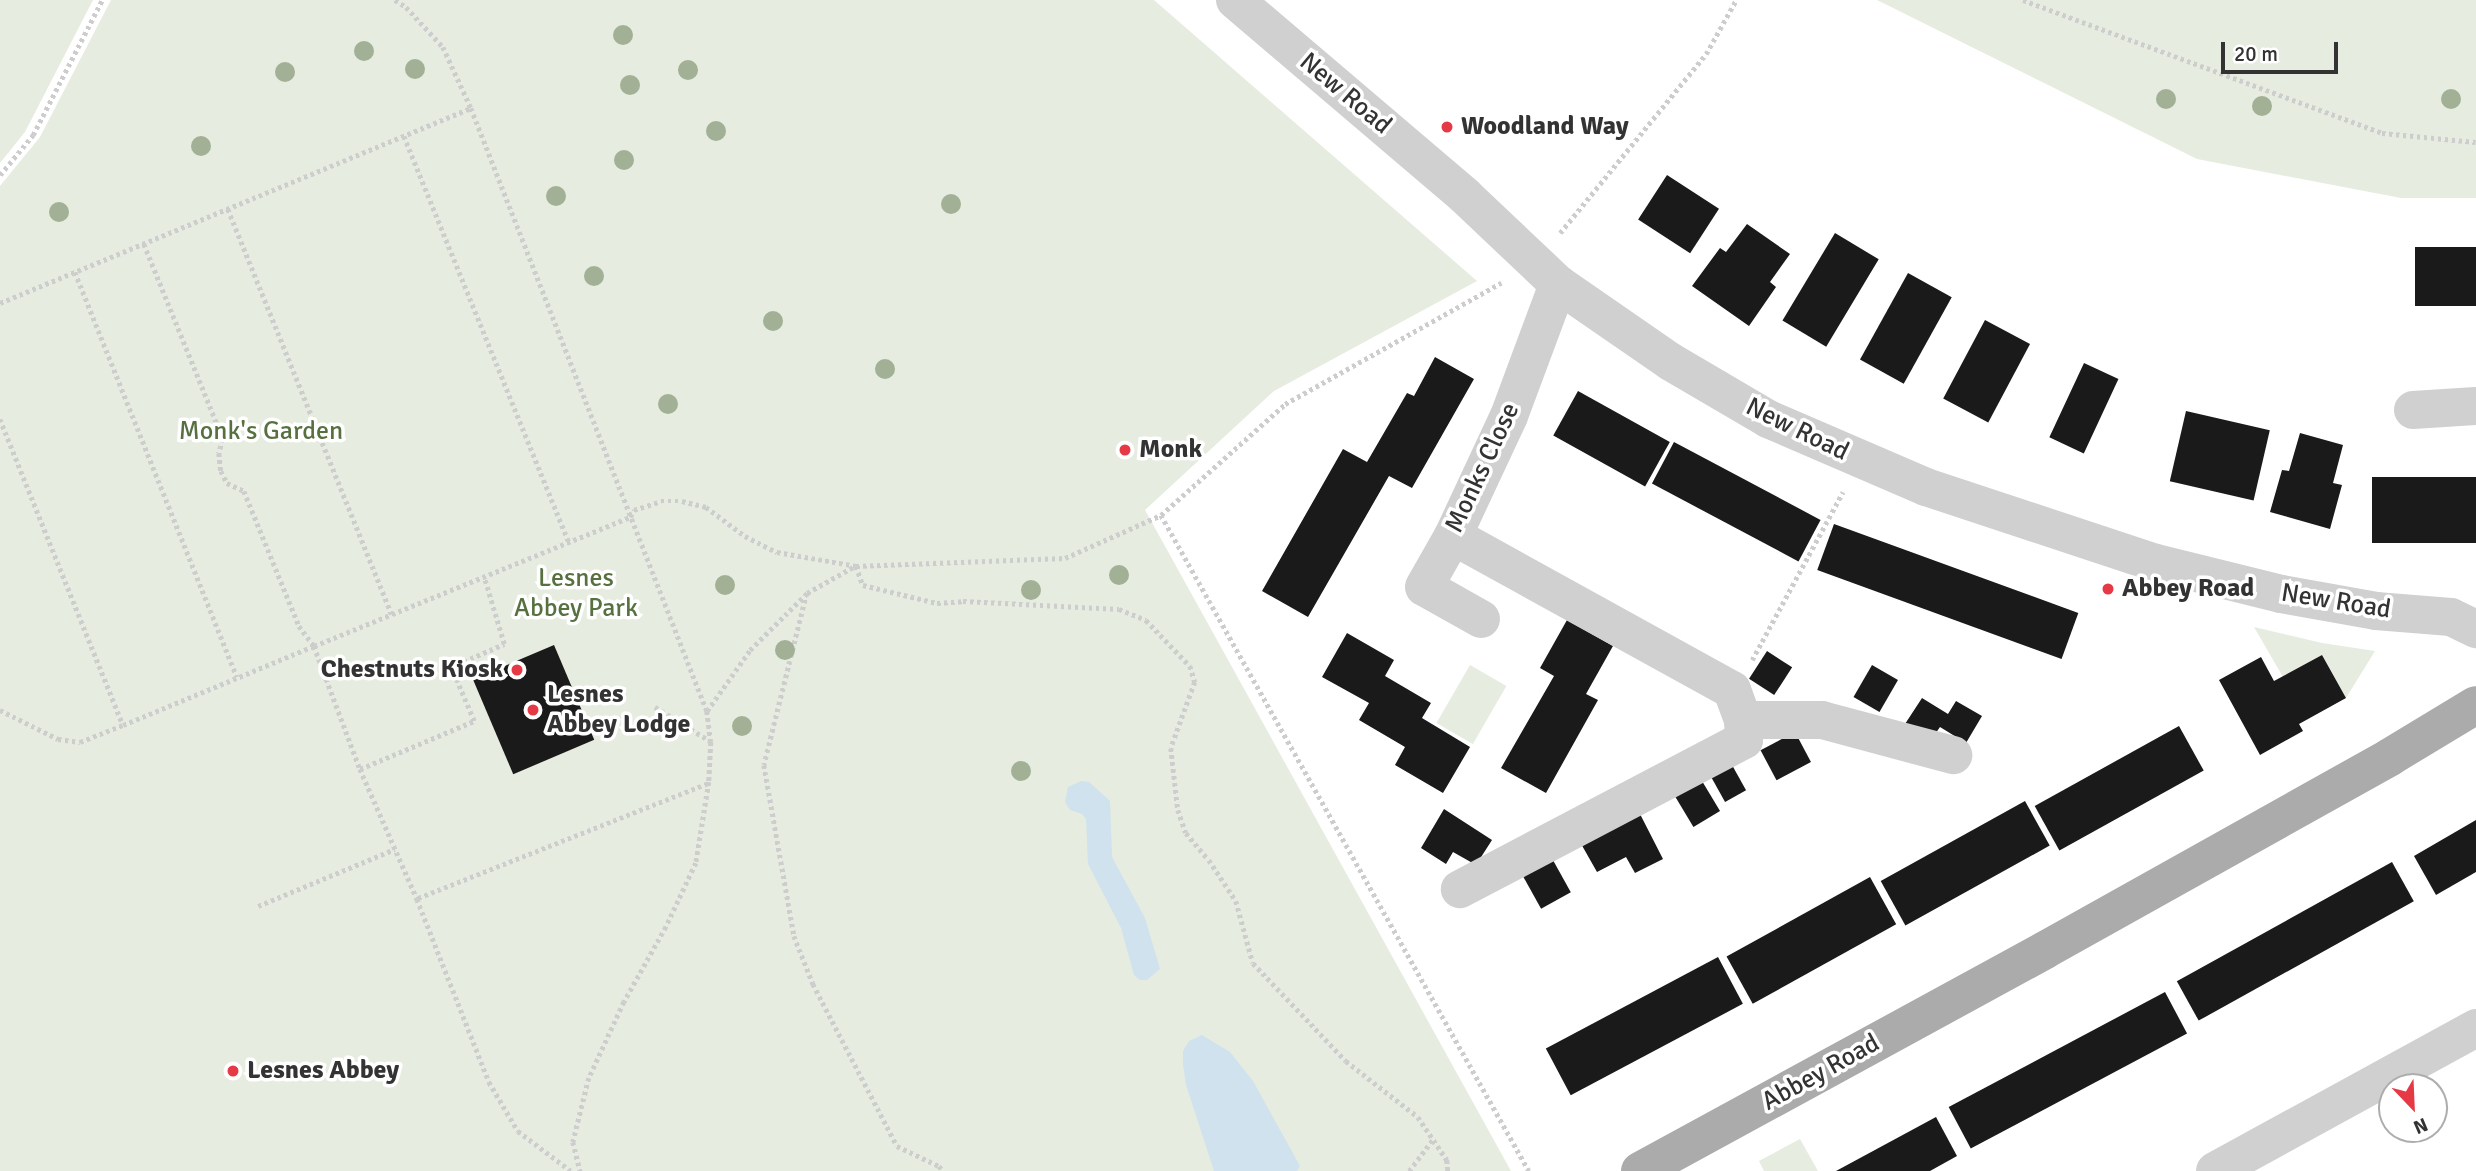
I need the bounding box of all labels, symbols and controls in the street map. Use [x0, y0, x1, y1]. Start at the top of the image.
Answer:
scale bar [2224, 28, 2341, 72]
text: 20 m [2234, 41, 2278, 67]
street label: New Road [1293, 47, 1397, 141]
place label: Woodland Way [1461, 111, 1629, 143]
marker: Woodland Way [1439, 119, 1455, 135]
street label: New Road [1740, 392, 1854, 468]
street label: Monks Close [1439, 398, 1527, 538]
park label: Monk's Garden [179, 416, 343, 448]
place label: Monk [1139, 434, 1202, 466]
marker: Monk [1117, 442, 1133, 458]
park label: Lesnes Abbey Park [514, 563, 638, 624]
place label: Abbey Road [2122, 573, 2254, 605]
street label: New Road [2279, 578, 2393, 626]
marker: Abbey Road [2100, 581, 2116, 597]
place label: Chestnuts Kiosk [321, 654, 503, 686]
marker: Chestnuts Kiosk [509, 662, 525, 678]
place label: Lesnes Abbey Lodge [547, 679, 691, 740]
marker: Lesnes Abbey Lodge [525, 702, 541, 718]
street label: Abbey Road [1757, 1028, 1885, 1118]
place label: Lesnes Abbey [247, 1055, 399, 1087]
marker: Lesnes Abbey [225, 1063, 241, 1079]
north arrow [2378, 1073, 2448, 1143]
text: N [2410, 1112, 2431, 1139]

